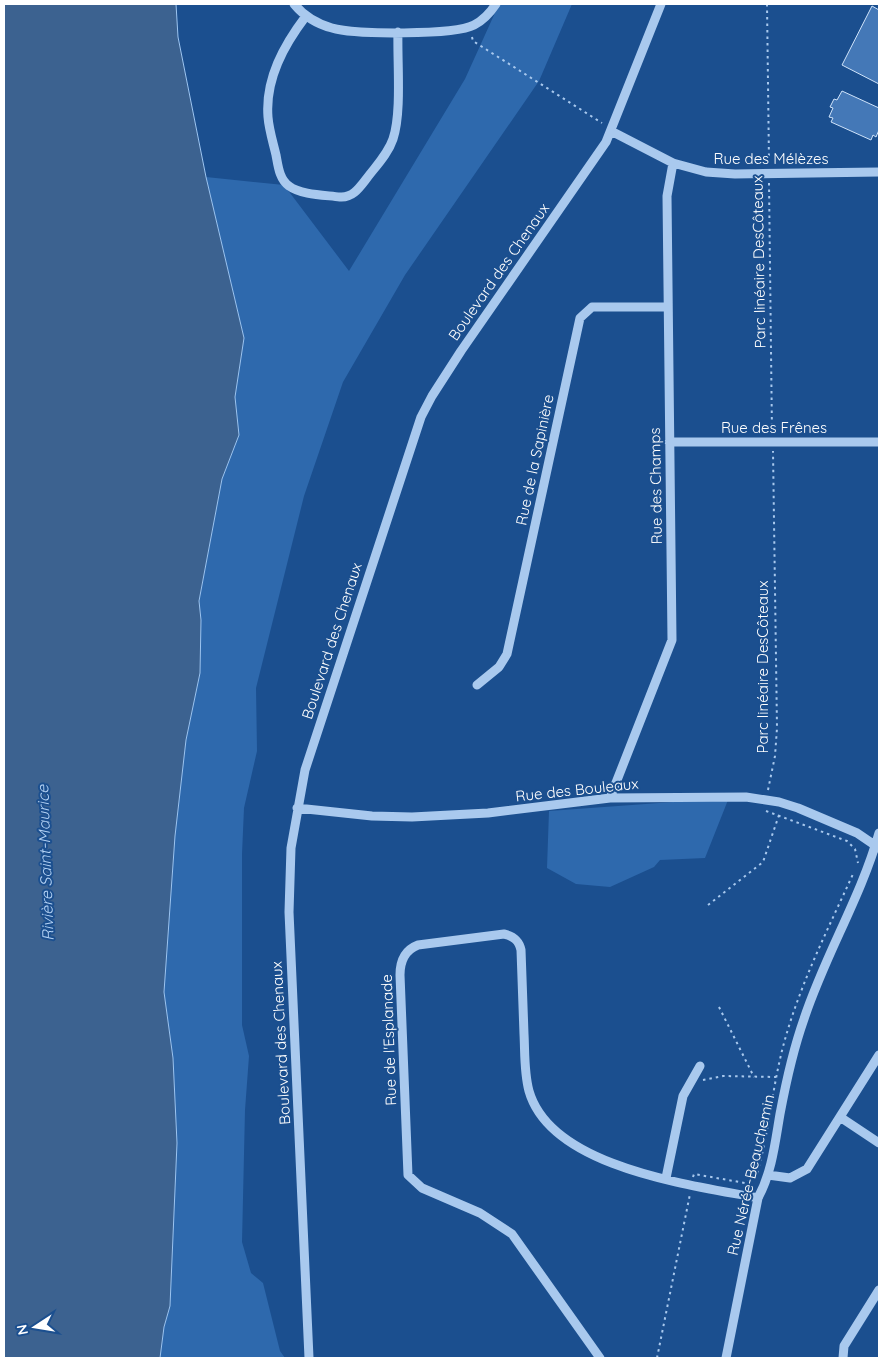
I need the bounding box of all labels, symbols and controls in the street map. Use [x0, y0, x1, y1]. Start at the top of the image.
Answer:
street label: Rue des Mélèzes [714, 149, 828, 168]
street label: Parc linéaire DesCôteaux [747, 175, 770, 349]
street label: Boulevard des Chenaux [444, 199, 553, 344]
street label: Rue de la Sapinière [511, 393, 558, 527]
street label: Rue des Frênes [721, 418, 827, 437]
street label: Rue des Champs [645, 427, 666, 545]
street label: Boulevard des Chenaux [297, 560, 366, 722]
street label: Parc linéaire DesCôteaux [753, 581, 772, 753]
street label: Rue des Bouleaux [514, 774, 639, 805]
water label: Rivière Saint-Maurice [32, 784, 58, 941]
street label: Boulevard des Chenaux [267, 961, 294, 1125]
street label: Rue de l'Esplanade [377, 974, 400, 1106]
street label: Rue Nérée-Beauchemin [723, 1092, 778, 1257]
north arrow [10, 1302, 60, 1352]
text: N [12, 1323, 32, 1337]

